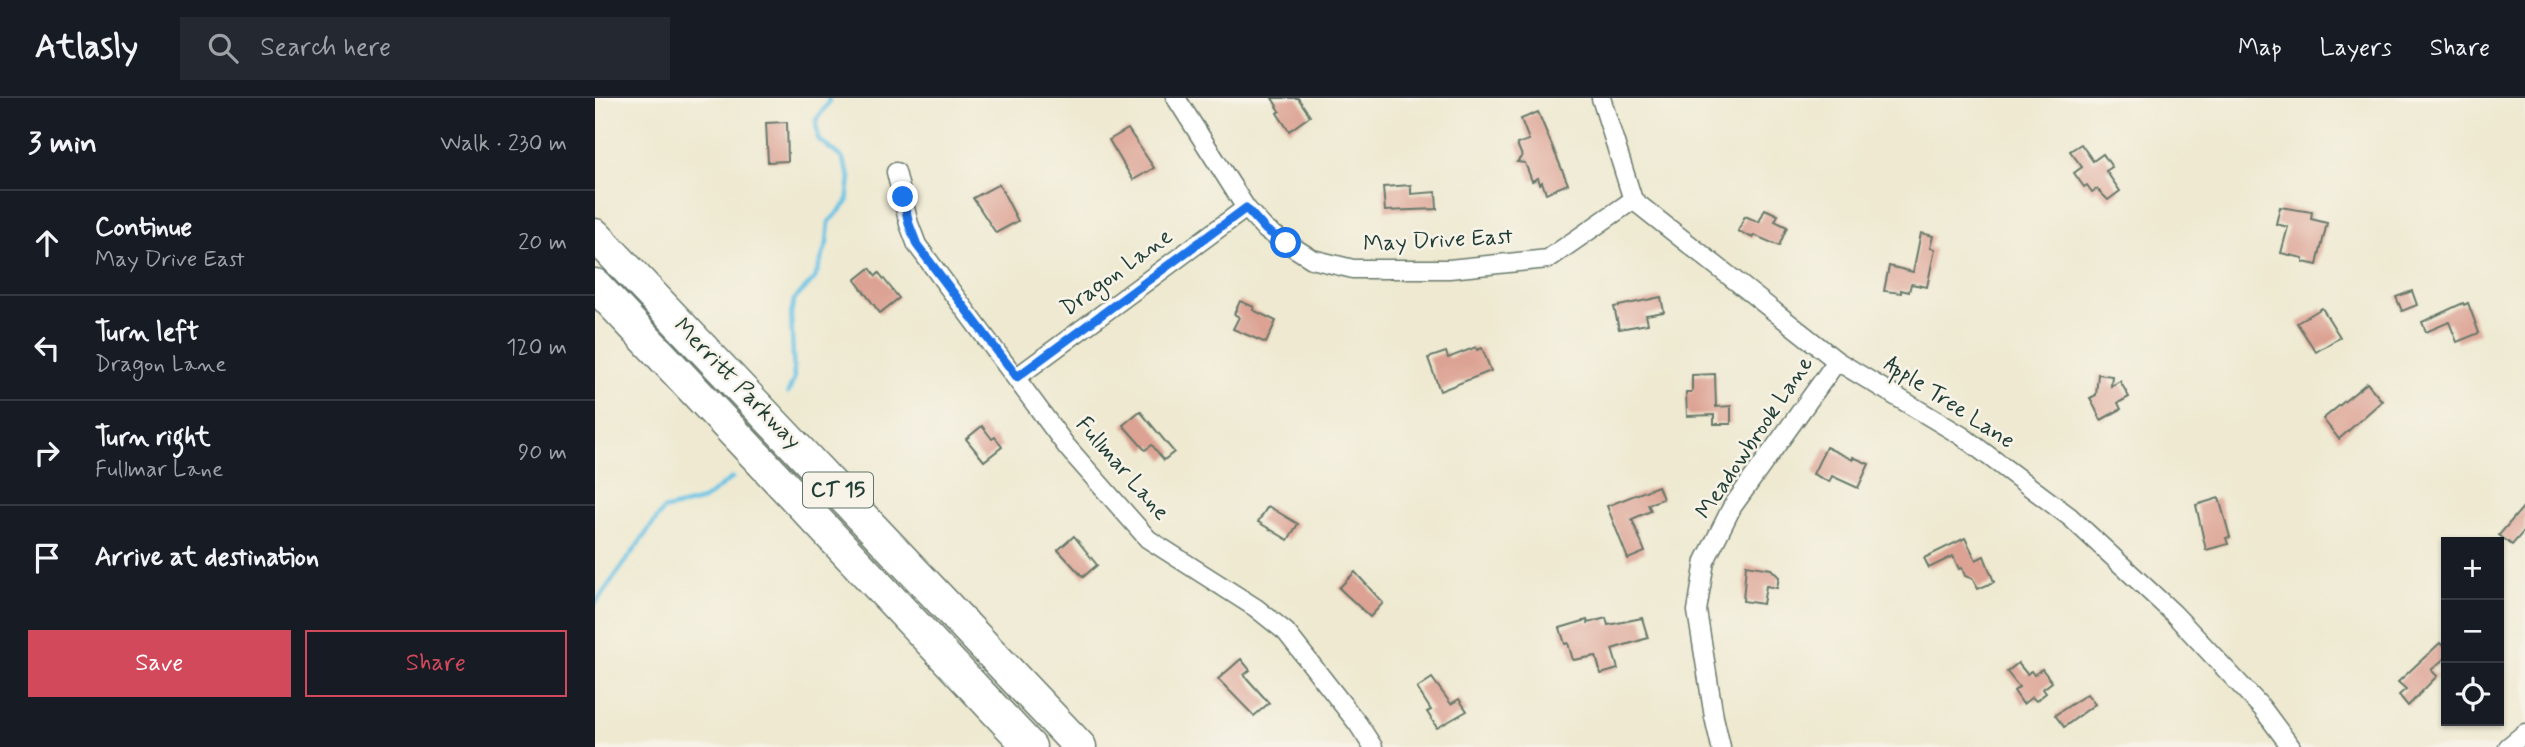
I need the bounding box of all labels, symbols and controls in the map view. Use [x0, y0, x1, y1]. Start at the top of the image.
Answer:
search box [180, 17, 670, 80]
text: Atlasly [35, 26, 138, 70]
icon: search [204, 29, 242, 67]
text: Search here [260, 31, 391, 65]
text: Map [2238, 33, 2282, 64]
text: Layers [2320, 33, 2392, 64]
text: Share [2430, 33, 2490, 64]
text: 3 min [28, 124, 97, 163]
text: Walk · 230 m [440, 129, 567, 159]
route end [887, 181, 918, 212]
text: Continue [95, 211, 192, 245]
street label: Dragon Lane [1055, 222, 1180, 325]
street label: May Drive East [1363, 222, 1514, 260]
icon: ahead [28, 224, 66, 262]
route start [1270, 227, 1301, 258]
text: 20 m [518, 228, 567, 258]
text: May Drive East [95, 245, 245, 275]
street label: Merritt Parkway [667, 312, 807, 456]
text: Turn left [95, 316, 199, 350]
icon: left [28, 329, 66, 367]
text: 120 m [506, 333, 567, 363]
text: Dragon Lane [95, 350, 227, 380]
street label: Meadowbrook Lane [1689, 350, 1821, 525]
street label: Apple Tree Lane [1877, 350, 2020, 457]
street label: Fullmar Lane [1069, 411, 1175, 527]
text: Turn right [95, 421, 211, 455]
icon: right [28, 434, 66, 472]
text: 90 m [518, 438, 567, 468]
text: Fullmar Lane [95, 455, 223, 485]
road number: CT 15 [803, 472, 873, 508]
map controls [2441, 537, 2504, 726]
button: + [2441, 537, 2504, 600]
icon: arrive [28, 539, 66, 577]
text: Arrive at destination [95, 541, 319, 575]
button: − [2441, 600, 2504, 663]
button: Save [28, 630, 291, 697]
button: Share [305, 630, 567, 697]
button: locate [2441, 663, 2504, 726]

